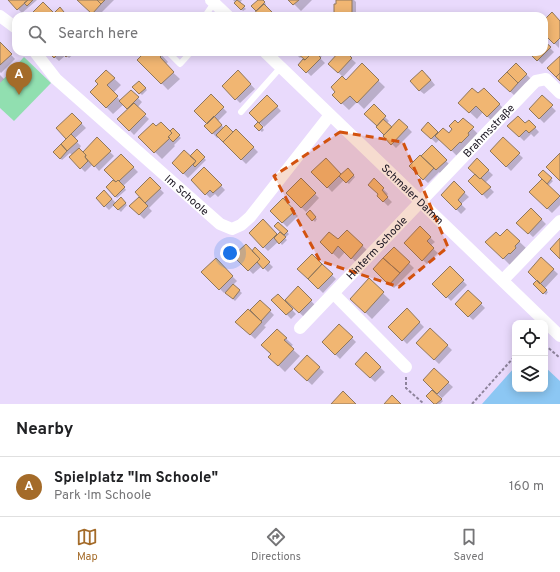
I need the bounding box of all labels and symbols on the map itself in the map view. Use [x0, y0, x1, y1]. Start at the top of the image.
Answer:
pin: A [6, 62, 32, 95]
street label: Brahmsstraße [460, 102, 518, 161]
street label: Schmaler Damm [378, 162, 446, 228]
street label: Im Schoole [161, 172, 211, 219]
street label: Hinterm Schoole [344, 214, 411, 283]
your location [220, 243, 240, 263]

